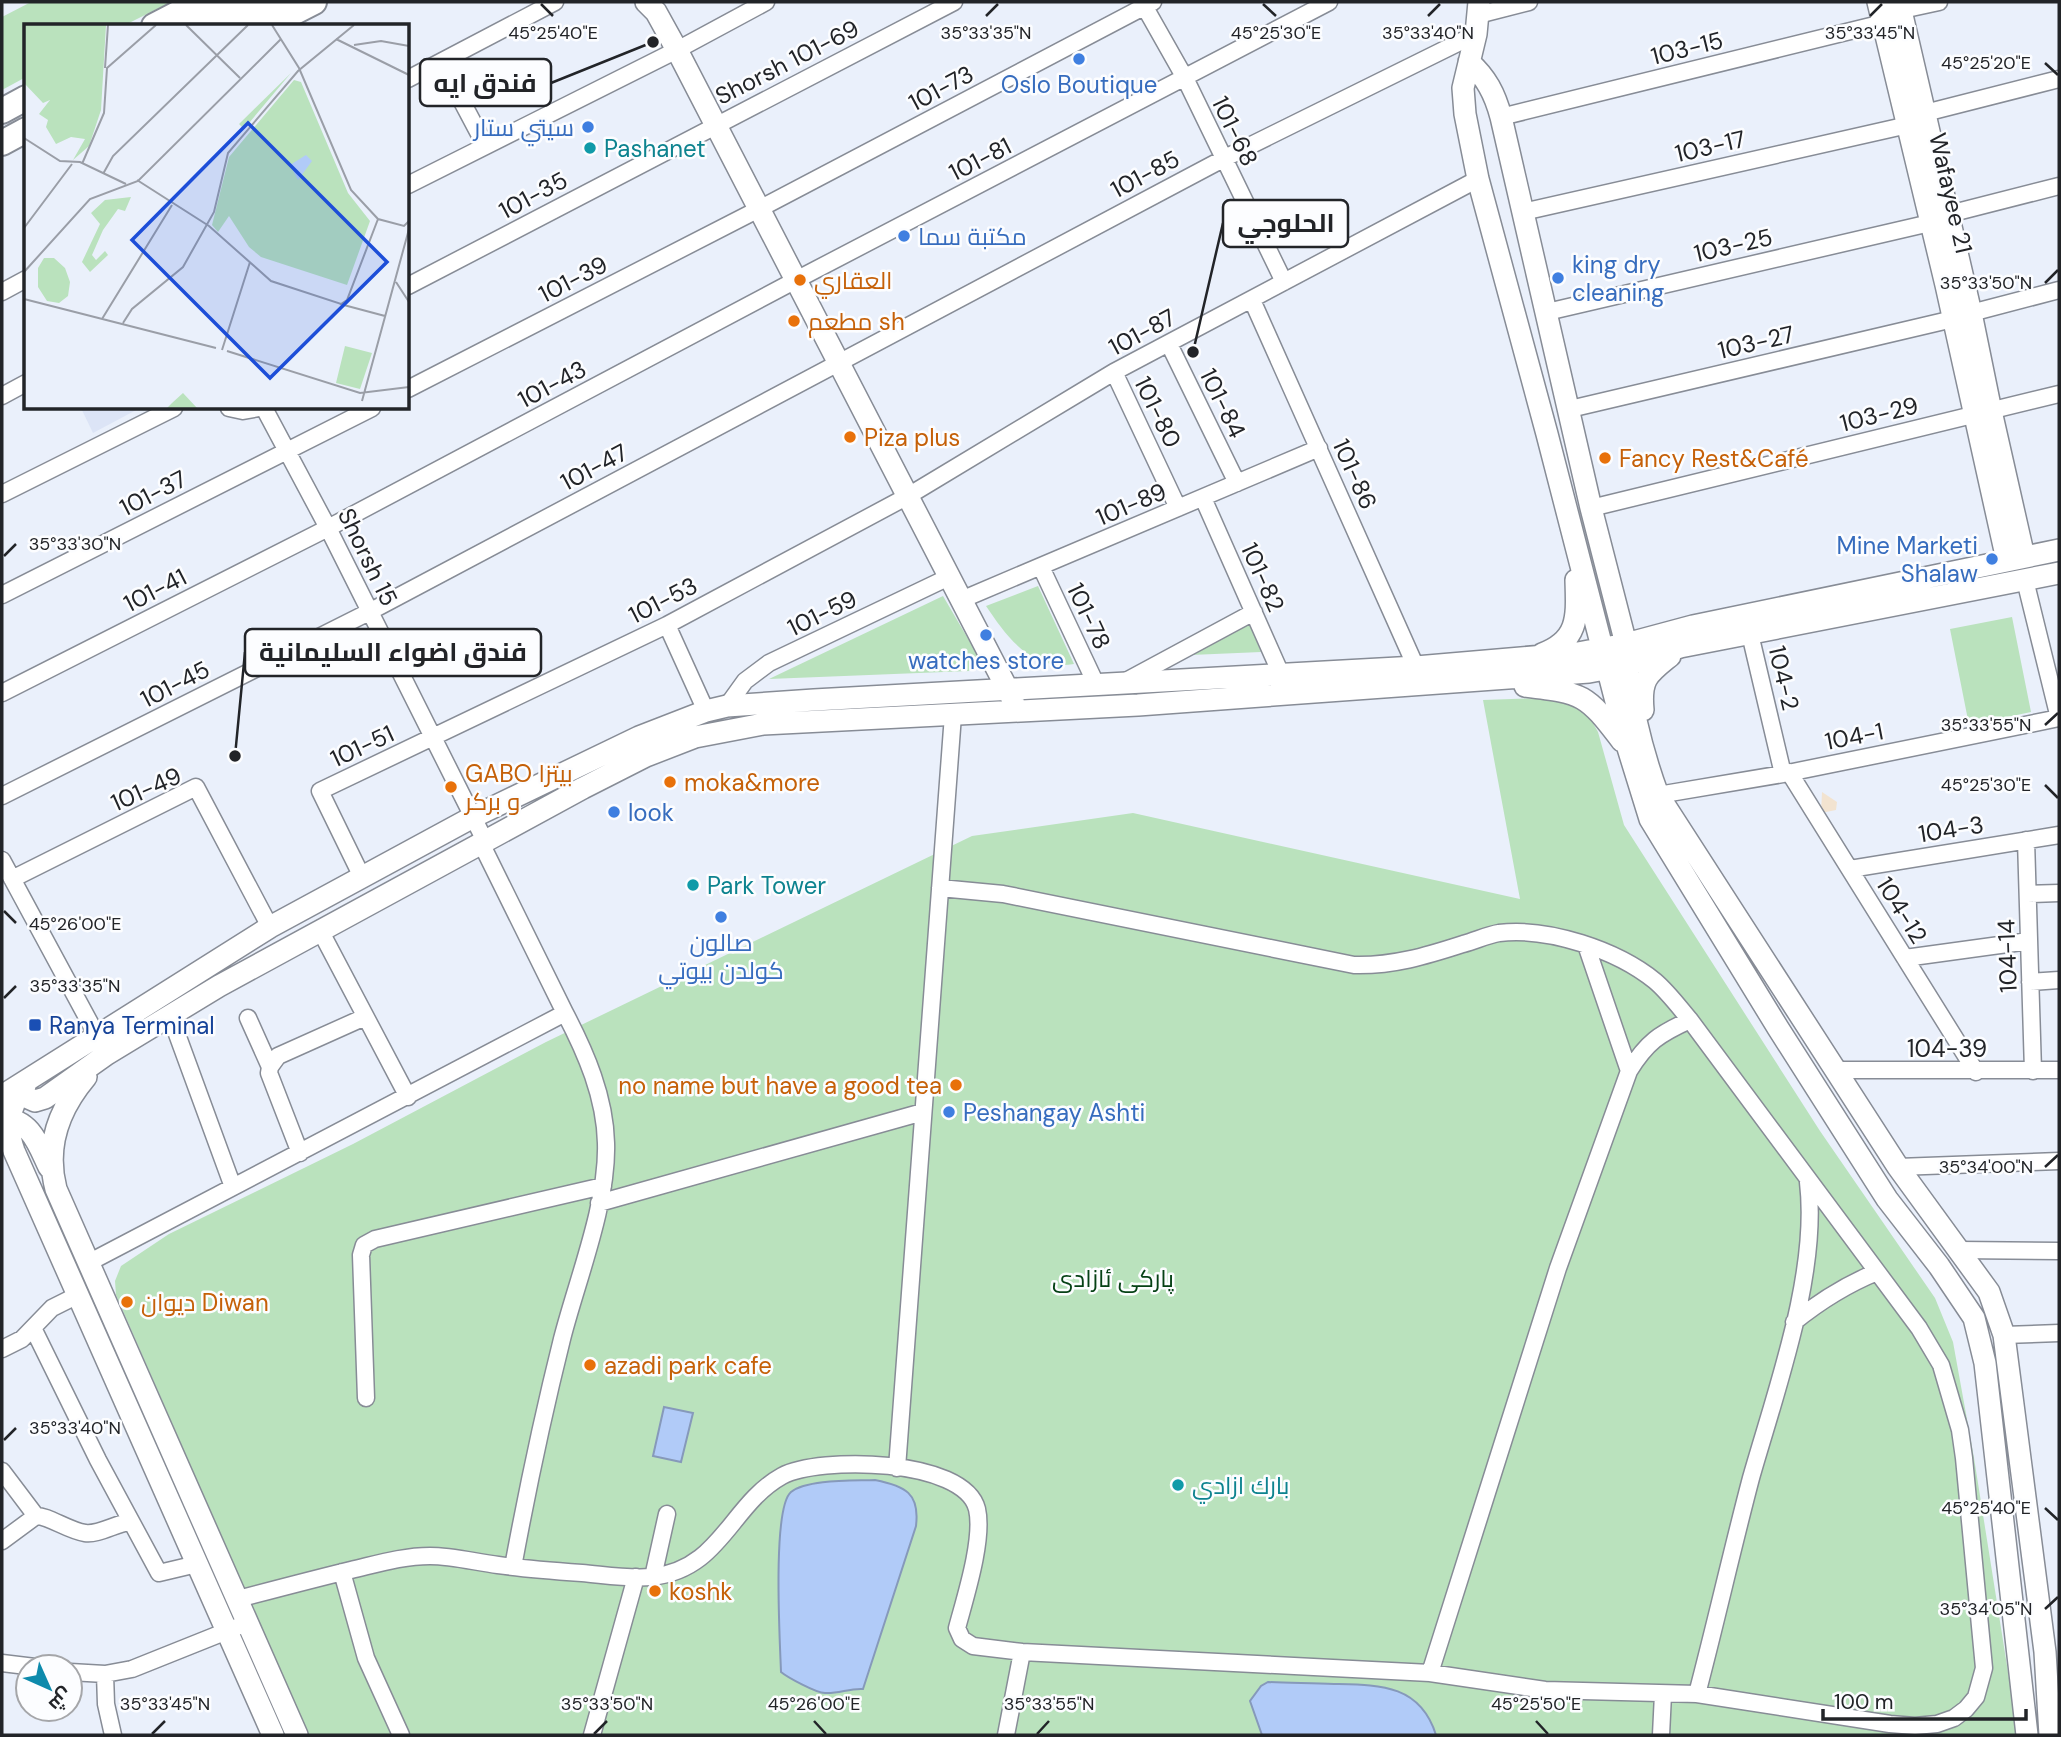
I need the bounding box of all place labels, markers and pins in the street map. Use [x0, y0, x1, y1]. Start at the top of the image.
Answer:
marker: Oslo Boutique [1071, 51, 1087, 67]
callout: فندق ايه [420, 59, 551, 106]
place label: Oslo Boutique [1001, 69, 1157, 100]
place label: سيتي ستار [472, 112, 574, 147]
marker: سيتي ستار [580, 119, 596, 135]
place label: Pashanet [604, 133, 706, 164]
marker: Pashanet [582, 140, 598, 156]
callout: الحلوجي [1223, 200, 1348, 247]
place label: مكتبة سما [918, 221, 1027, 252]
marker: مكتبة سما [896, 228, 912, 244]
place label: king dry cleaning [1572, 249, 1664, 308]
place label: العقاري [814, 265, 893, 299]
marker: king dry cleaning [1550, 270, 1566, 286]
marker: العقاري [792, 272, 808, 288]
place label: مطعم sh [808, 306, 905, 338]
marker: مطعم sh [786, 313, 802, 329]
place label: Piza plus [864, 422, 960, 453]
marker: Piza plus [842, 429, 858, 445]
place label: Fancy Rest&Café [1619, 443, 1809, 474]
marker: Fancy Rest&Café [1597, 450, 1613, 466]
place label: Mine Marketi Shalaw [1837, 530, 1978, 589]
marker: Mine Marketi Shalaw [1984, 551, 2000, 567]
marker: watches store [978, 627, 994, 643]
callout: فندق اضواء السليمانية [245, 629, 541, 676]
place label: watches store [908, 645, 1064, 676]
place label: GABO بيتزا و بركر [463, 758, 573, 817]
place label: moka&more [684, 767, 820, 798]
marker: moka&more [662, 774, 678, 790]
marker: GABO بيتزا و بركر [443, 779, 459, 795]
place label: look [628, 797, 674, 828]
marker: look [606, 804, 622, 820]
place label: Park Tower [707, 870, 826, 901]
marker: Park Tower [685, 877, 701, 893]
marker: صالون كولدن بيوتي [713, 909, 729, 925]
place label: صالون كولدن بيوتي [658, 927, 784, 990]
place label: Ranya Terminal [49, 1010, 215, 1041]
marker: Ranya Terminal [27, 1017, 43, 1033]
place label: no name but have a good tea [618, 1070, 942, 1101]
marker: no name but have a good tea [948, 1077, 964, 1093]
place label: Peshangay Ashti [963, 1097, 1145, 1128]
marker: Peshangay Ashti [941, 1104, 957, 1120]
place label: دیوان Diwan [141, 1287, 269, 1318]
marker: دیوان Diwan [119, 1294, 135, 1310]
place label: azadi park cafe [604, 1350, 772, 1381]
marker: azadi park cafe [582, 1357, 598, 1373]
place label: بارك ازادي [1192, 1470, 1289, 1504]
marker: بارك ازادي [1170, 1477, 1186, 1493]
place label: koshk [669, 1576, 732, 1607]
marker: koshk [647, 1583, 663, 1599]

